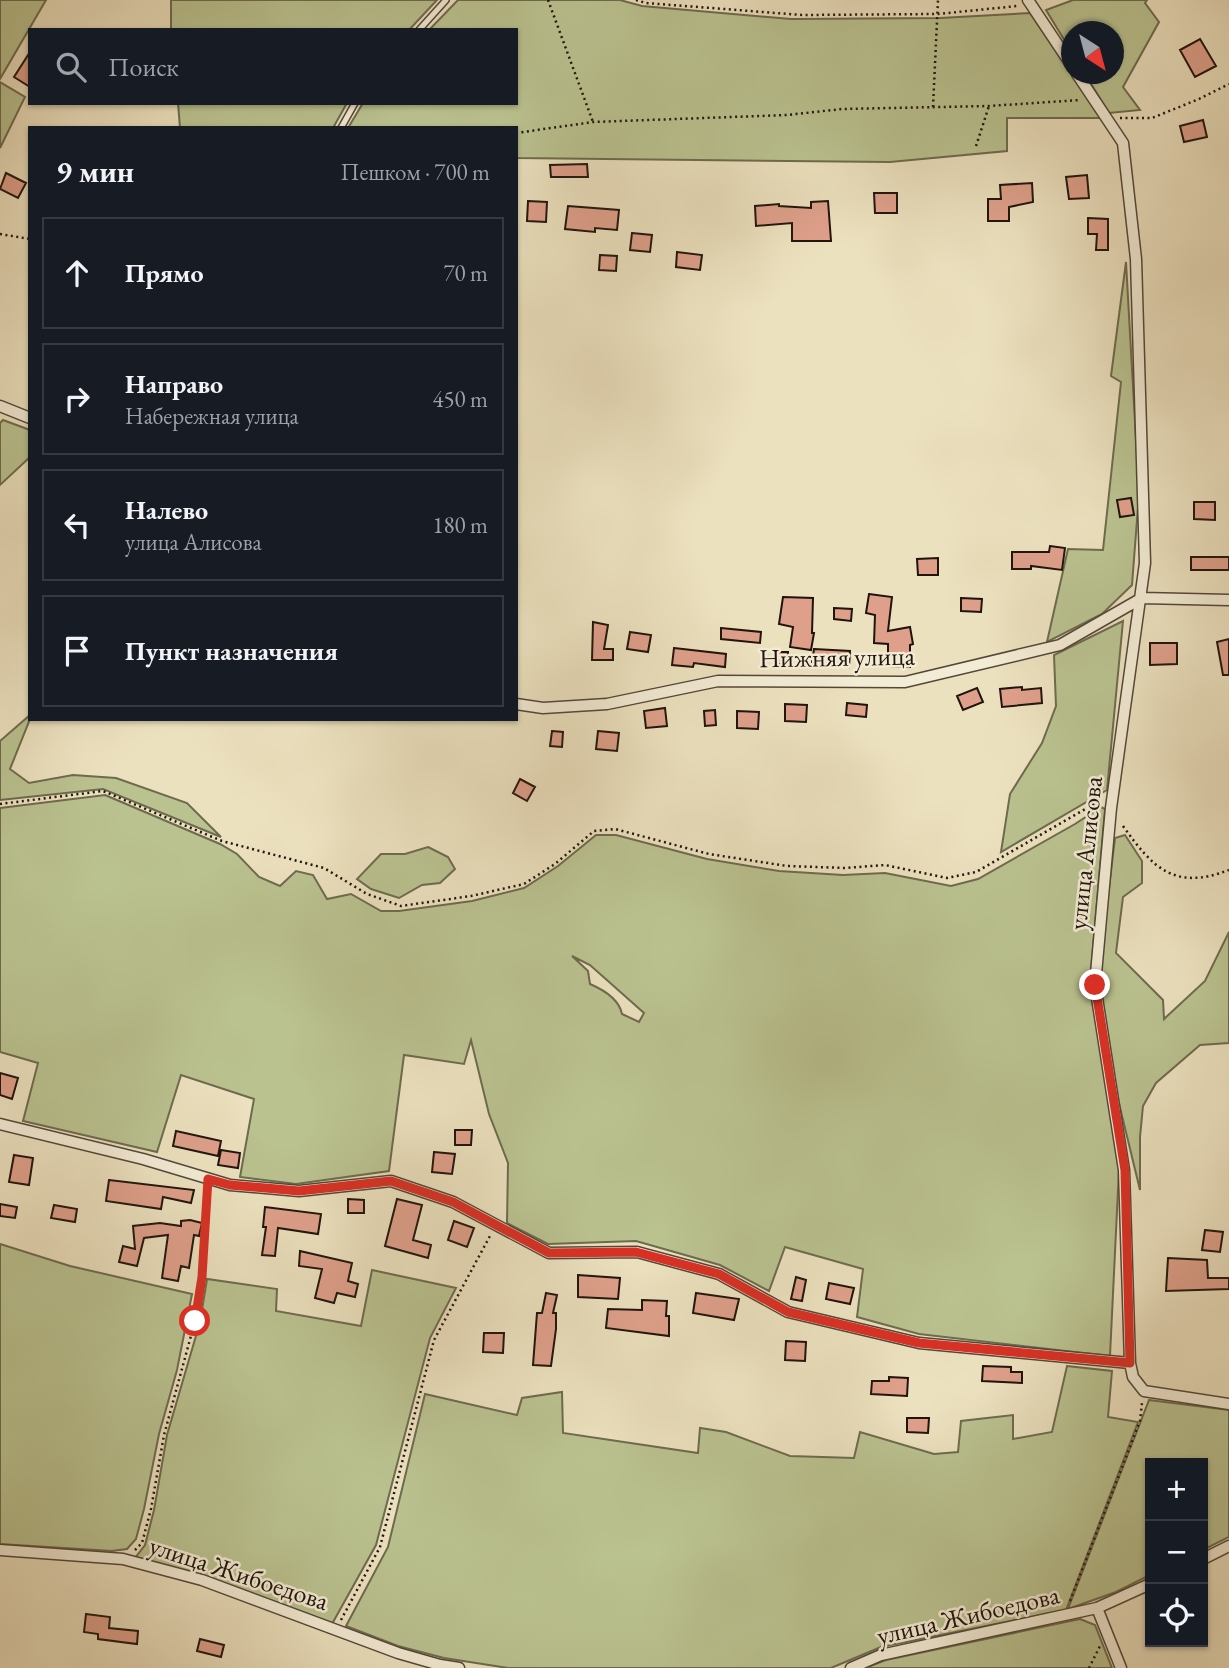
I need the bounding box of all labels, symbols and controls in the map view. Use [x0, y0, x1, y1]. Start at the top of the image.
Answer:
north arrow [1061, 21, 1124, 84]
search box [28, 28, 518, 105]
icon: search [52, 48, 90, 86]
text: Поиск [108, 50, 179, 84]
text: 9 мин [56, 152, 134, 191]
text: Пешком · 700 m [341, 157, 490, 187]
icon: ahead [58, 254, 96, 292]
text: Прямо [125, 256, 204, 290]
text: 70 m [443, 258, 488, 288]
text: Направо [125, 367, 223, 401]
icon: right [58, 380, 96, 418]
text: 450 m [432, 384, 488, 414]
text: Набережная улица [125, 401, 299, 431]
text: Налево [125, 493, 208, 527]
icon: left [58, 506, 96, 544]
text: 180 m [432, 510, 488, 540]
text: улица Алисова [125, 527, 262, 557]
icon: arrive [58, 632, 96, 670]
text: Пункт назначения [125, 634, 338, 668]
street label: Нижняя улица [759, 639, 916, 675]
street label: улица Алисова [1060, 774, 1110, 932]
route end [1079, 969, 1110, 1000]
route start [179, 1305, 210, 1336]
map controls [1145, 1458, 1208, 1647]
button: + [1145, 1458, 1208, 1521]
button: − [1145, 1521, 1208, 1584]
street label: улица Жибоедова [145, 1528, 334, 1618]
street label: улица Жибоедова [873, 1577, 1063, 1653]
button: locate [1145, 1584, 1208, 1647]

